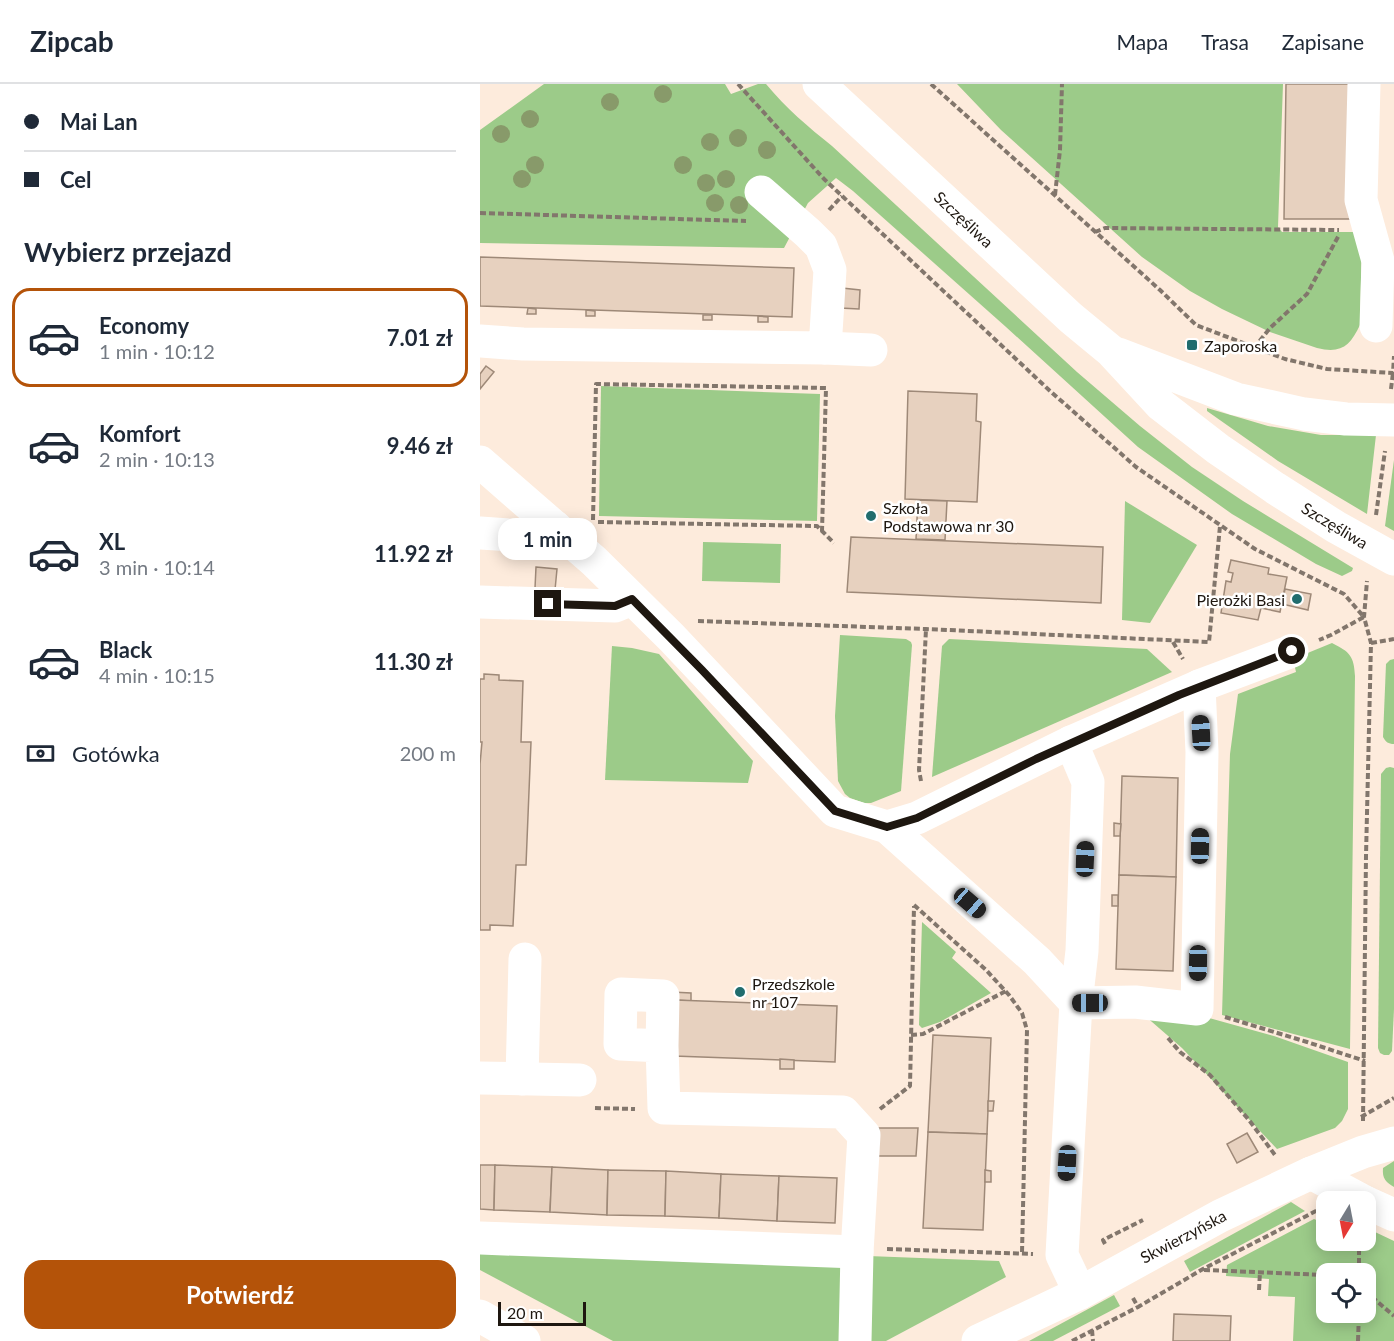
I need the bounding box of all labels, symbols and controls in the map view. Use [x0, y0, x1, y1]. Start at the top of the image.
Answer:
text: Zipcab [30, 24, 114, 58]
text: Mapa [1116, 29, 1168, 54]
text: Trasa [1201, 29, 1249, 54]
text: Zapisane [1282, 29, 1364, 54]
text: Mai Lan [60, 108, 138, 135]
text: Cel [60, 166, 92, 193]
street label: Szczęśliwa [931, 187, 997, 251]
text: Wybierz przejazd [24, 235, 232, 268]
icon: car [27, 311, 81, 365]
text: Economy [99, 312, 189, 339]
text: 7.01 zł [387, 324, 453, 351]
place label: Zaporoska [1204, 336, 1277, 355]
marker: Zaporoska [1185, 338, 1199, 352]
text: 1 min · 10:12 [99, 339, 215, 363]
icon: car [27, 419, 81, 473]
text: Komfort [99, 420, 181, 447]
text: 9.46 zł [387, 432, 453, 459]
text: 2 min · 10:13 [99, 447, 215, 471]
place label: Szkoła Podstawowa nr 30 [883, 498, 1014, 535]
street label: Szczęśliwa [1299, 498, 1371, 552]
marker: Szkoła Podstawowa nr 30 [864, 509, 878, 523]
callout: 1 min [499, 517, 598, 559]
icon: car [27, 527, 81, 581]
text: 1 min [523, 527, 572, 551]
text: XL [99, 528, 125, 555]
text: 11.92 zł [374, 540, 453, 567]
text: 3 min · 10:14 [99, 555, 215, 579]
route end [534, 590, 561, 617]
place label: Pierożki Basi [1197, 590, 1285, 609]
marker: Pierożki Basi [1290, 592, 1304, 606]
icon: car [27, 635, 81, 689]
text: Black [99, 636, 152, 663]
route start [1278, 637, 1305, 664]
text: 11.30 zł [374, 648, 453, 675]
text: 4 min · 10:15 [99, 663, 215, 687]
car [1191, 715, 1211, 751]
icon: cash [24, 737, 57, 770]
text: Gotówka [72, 740, 160, 767]
text: 200 m [400, 741, 456, 765]
car [1191, 828, 1209, 864]
car [1075, 841, 1095, 877]
car [951, 884, 989, 922]
car [1189, 945, 1207, 981]
place label: Przedszkole nr 107 [752, 974, 835, 1011]
marker: Przedszkole nr 107 [733, 985, 747, 999]
car [1072, 994, 1108, 1012]
car [1057, 1145, 1077, 1181]
north arrow [1316, 1191, 1376, 1251]
map controls [1316, 1191, 1376, 1323]
street label: Skwierzyńska [1137, 1205, 1229, 1267]
button: Potwierdź [24, 1260, 456, 1329]
button: locate [1316, 1263, 1376, 1323]
scale bar [498, 1299, 586, 1326]
text: 20 m [507, 1303, 543, 1322]

